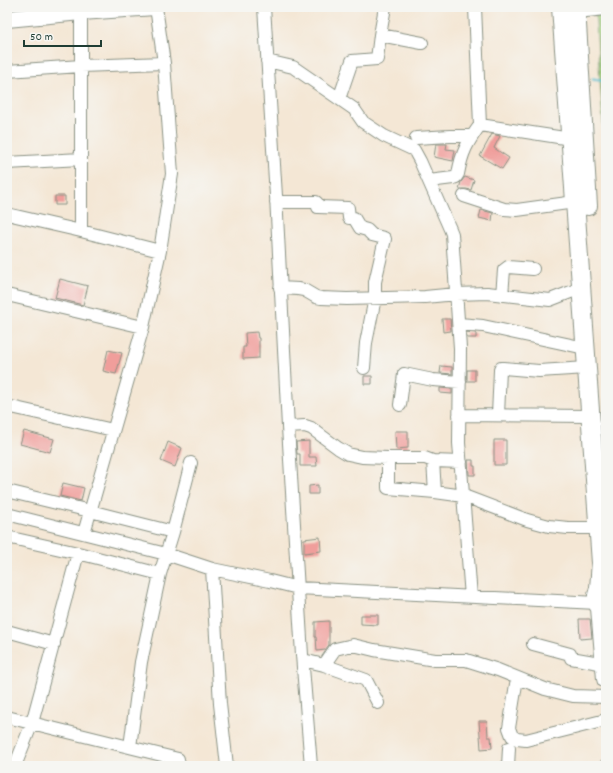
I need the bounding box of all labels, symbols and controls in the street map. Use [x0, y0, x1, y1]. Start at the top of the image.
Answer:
scale bar [24, 22, 101, 48]
text: 50 m [30, 29, 53, 46]

